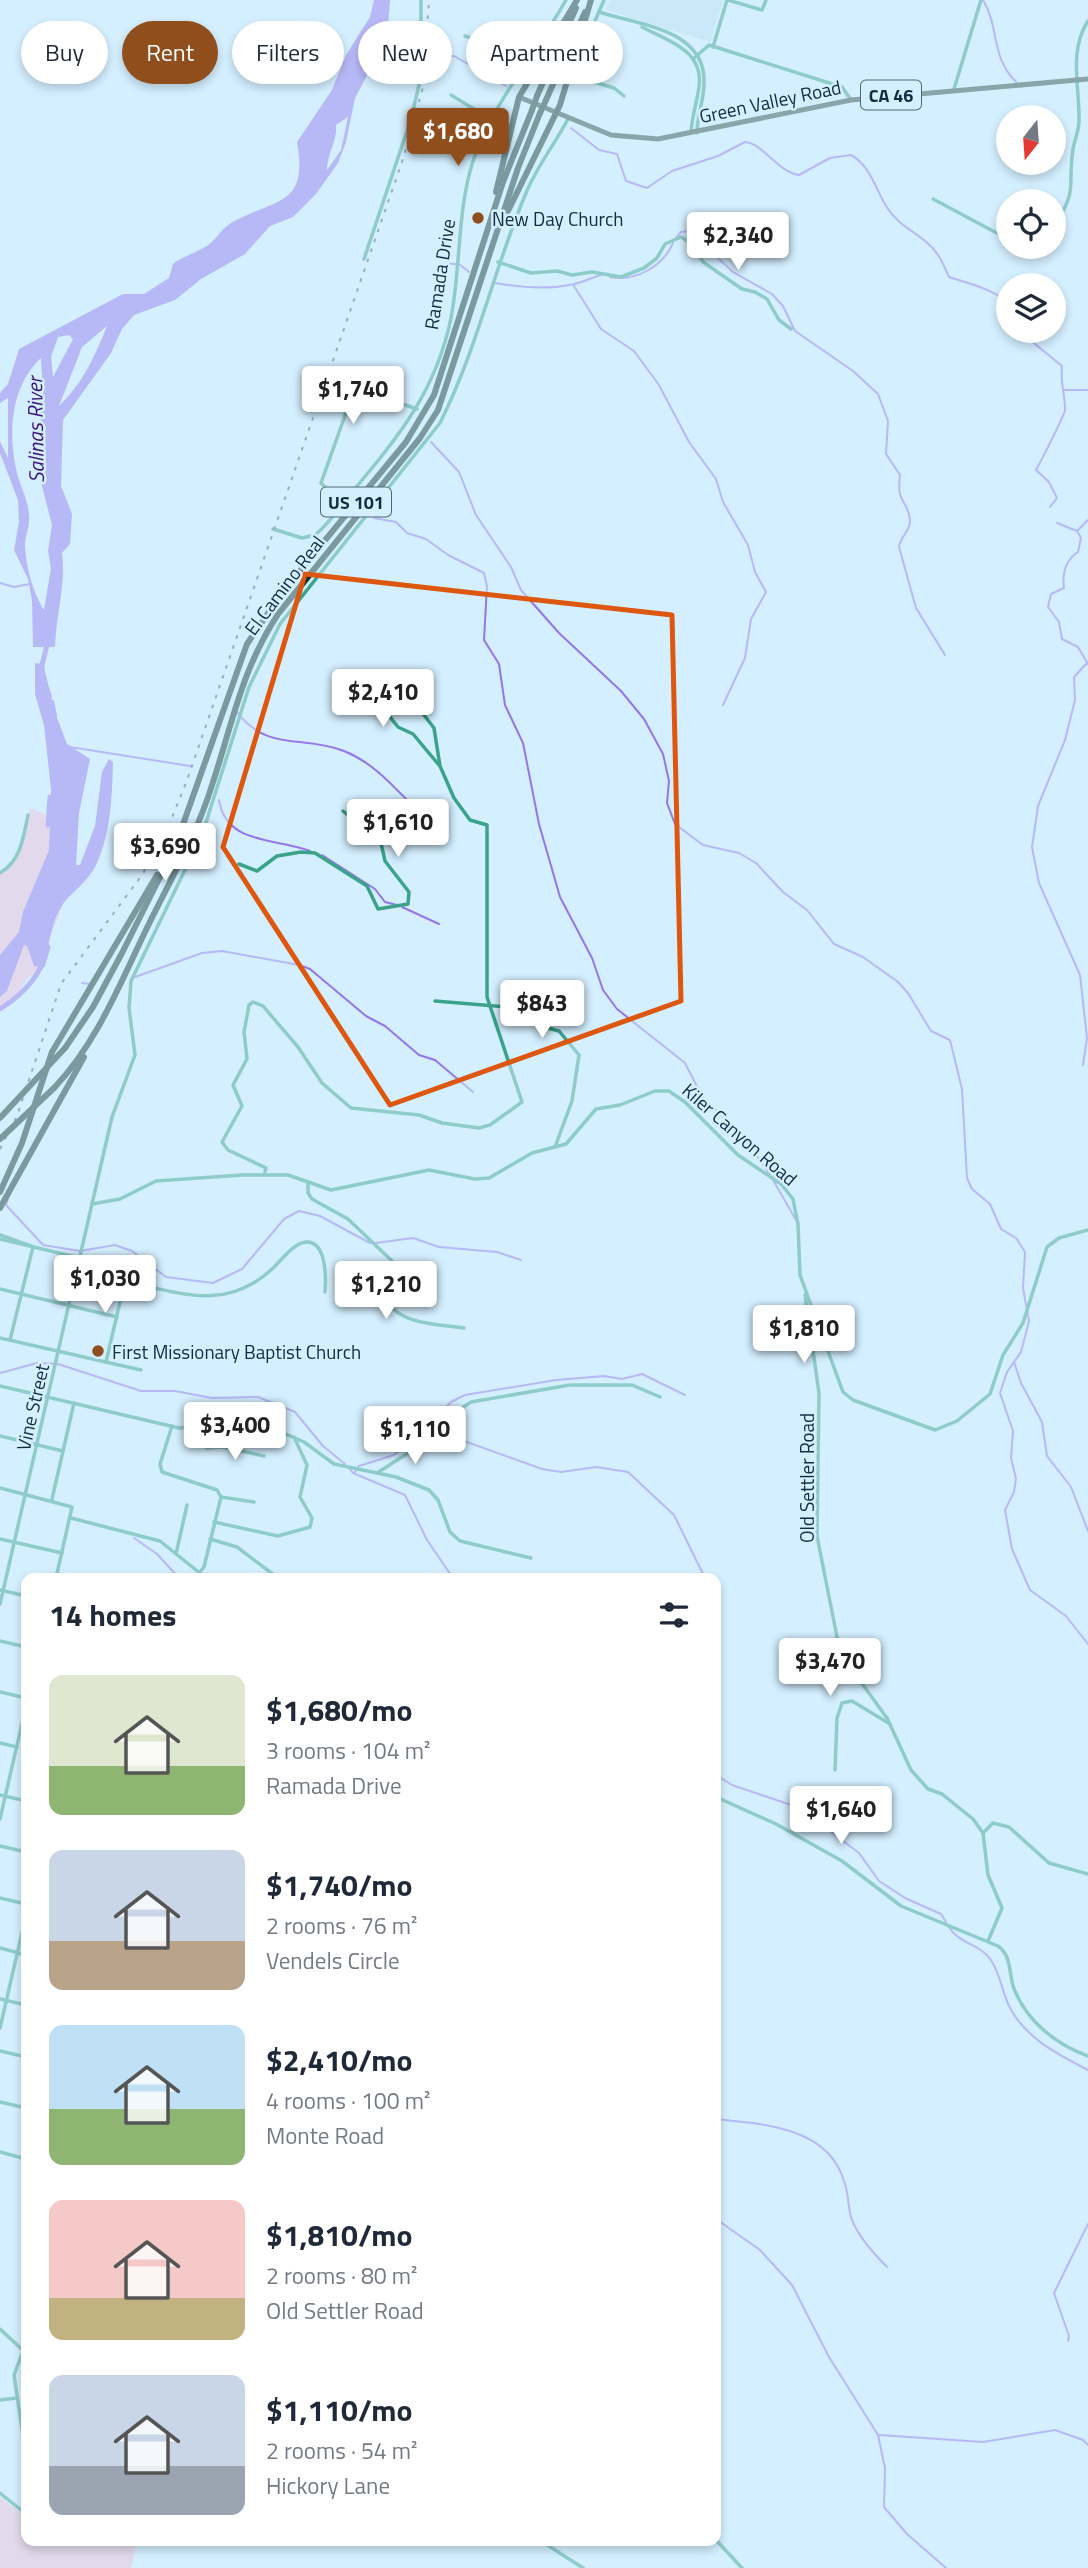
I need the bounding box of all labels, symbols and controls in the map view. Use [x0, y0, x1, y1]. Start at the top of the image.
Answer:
chip: Buy [21, 21, 108, 84]
chip: Rent [122, 21, 218, 84]
chip: Filters [232, 21, 344, 84]
chip: New [358, 21, 452, 84]
chip: Apartment [466, 21, 623, 84]
street label: Green Valley Road [696, 72, 844, 130]
road number: CA 46 [861, 80, 921, 110]
north arrow [996, 105, 1066, 175]
map controls [996, 105, 1066, 343]
pin: $1,680 [401, 108, 515, 168]
text: $1,680 [423, 113, 493, 148]
button: locate [996, 189, 1066, 259]
place label: New Day Church [492, 204, 623, 233]
marker: New Day Church [470, 210, 486, 226]
pin: $2,340 [681, 212, 795, 272]
street label: Ramada Drive [416, 216, 462, 332]
text: $2,340 [703, 217, 773, 252]
button: layers [996, 273, 1066, 343]
pin: $1,740 [296, 366, 410, 426]
text: $1,740 [318, 371, 388, 406]
water label: Salinas River [18, 374, 52, 483]
road number: US 101 [321, 488, 391, 516]
street label: El Camino Real [237, 529, 331, 641]
pin: $2,410 [326, 670, 440, 729]
text: $2,410 [348, 674, 418, 709]
pin: $1,610 [341, 800, 455, 859]
text: $1,610 [363, 804, 433, 839]
pin: $3,690 [108, 824, 222, 883]
text: $3,690 [130, 828, 200, 863]
pin: $843 [501, 981, 583, 1040]
text: $843 [516, 985, 568, 1020]
street label: Kiler Canyon Road [676, 1076, 804, 1192]
pin: $1,030 [48, 1256, 162, 1315]
text: $1,030 [70, 1260, 140, 1295]
pin: $1,210 [329, 1262, 443, 1321]
text: $1,210 [351, 1266, 421, 1301]
pin: $1,810 [747, 1306, 861, 1365]
text: $1,810 [769, 1310, 839, 1345]
place label: First Missionary Baptist Church [112, 1337, 361, 1366]
marker: First Missionary Baptist Church [90, 1343, 106, 1359]
street label: Vine Street [8, 1360, 56, 1453]
pin: $3,400 [178, 1402, 292, 1462]
pin: $1,110 [358, 1406, 472, 1466]
text: $3,400 [200, 1407, 270, 1442]
text: $1,110 [380, 1411, 450, 1446]
street label: Old Settler Road [792, 1413, 821, 1543]
text: 14 homes [49, 1592, 176, 1638]
icon: filters [655, 1596, 693, 1634]
pin: $3,470 [773, 1638, 887, 1698]
text: $3,470 [795, 1643, 865, 1678]
text: $1,680/mo [266, 1687, 412, 1733]
icon: home [105, 1703, 189, 1787]
text: 3 rooms · 104 m² [266, 1733, 430, 1768]
text: Ramada Drive [266, 1768, 402, 1803]
pin: $1,640 [784, 1786, 898, 1846]
text: $1,640 [806, 1791, 876, 1826]
text: $1,740/mo [266, 1862, 412, 1908]
icon: home [105, 1878, 189, 1962]
text: 2 rooms · 76 m² [266, 1908, 417, 1943]
text: Vendels Circle [266, 1943, 400, 1978]
text: $2,410/mo [266, 2037, 412, 2083]
icon: home [105, 2053, 189, 2137]
text: 4 rooms · 100 m² [266, 2083, 430, 2118]
text: Monte Road [266, 2118, 384, 2153]
text: $1,810/mo [266, 2212, 412, 2258]
icon: home [105, 2228, 189, 2312]
text: 2 rooms · 80 m² [266, 2258, 417, 2293]
text: Old Settler Road [266, 2293, 424, 2328]
text: $1,110/mo [266, 2387, 412, 2433]
icon: home [105, 2403, 189, 2487]
text: 2 rooms · 54 m² [266, 2433, 417, 2468]
text: Hickory Lane [266, 2468, 390, 2503]

